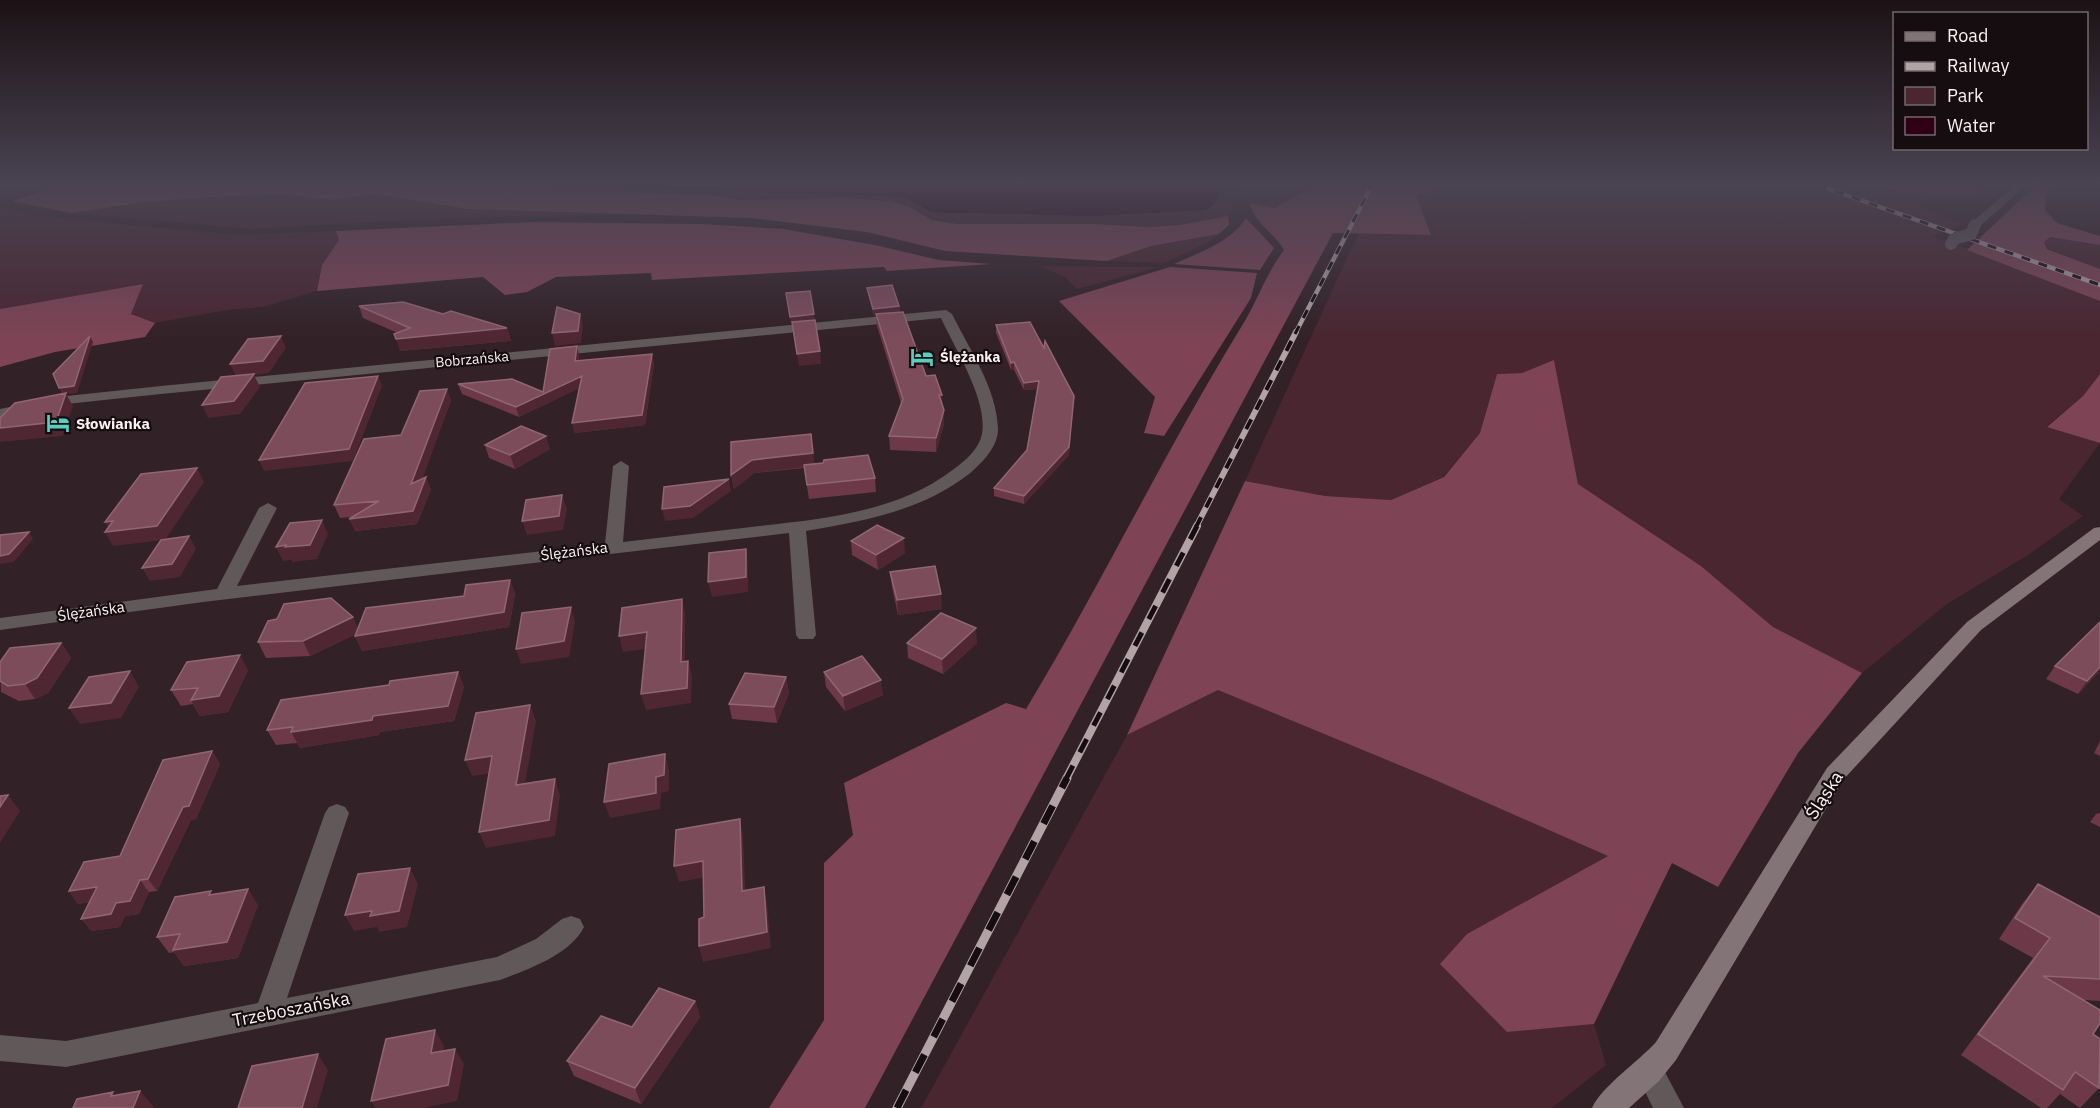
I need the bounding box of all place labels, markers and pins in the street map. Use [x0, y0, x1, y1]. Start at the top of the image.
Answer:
hotel icon: Ślężanka [909, 344, 935, 370]
place label: Ślężanka [940, 348, 1000, 366]
hotel icon: Słowianka [45, 410, 71, 436]
place label: Słowianka [76, 414, 150, 433]

